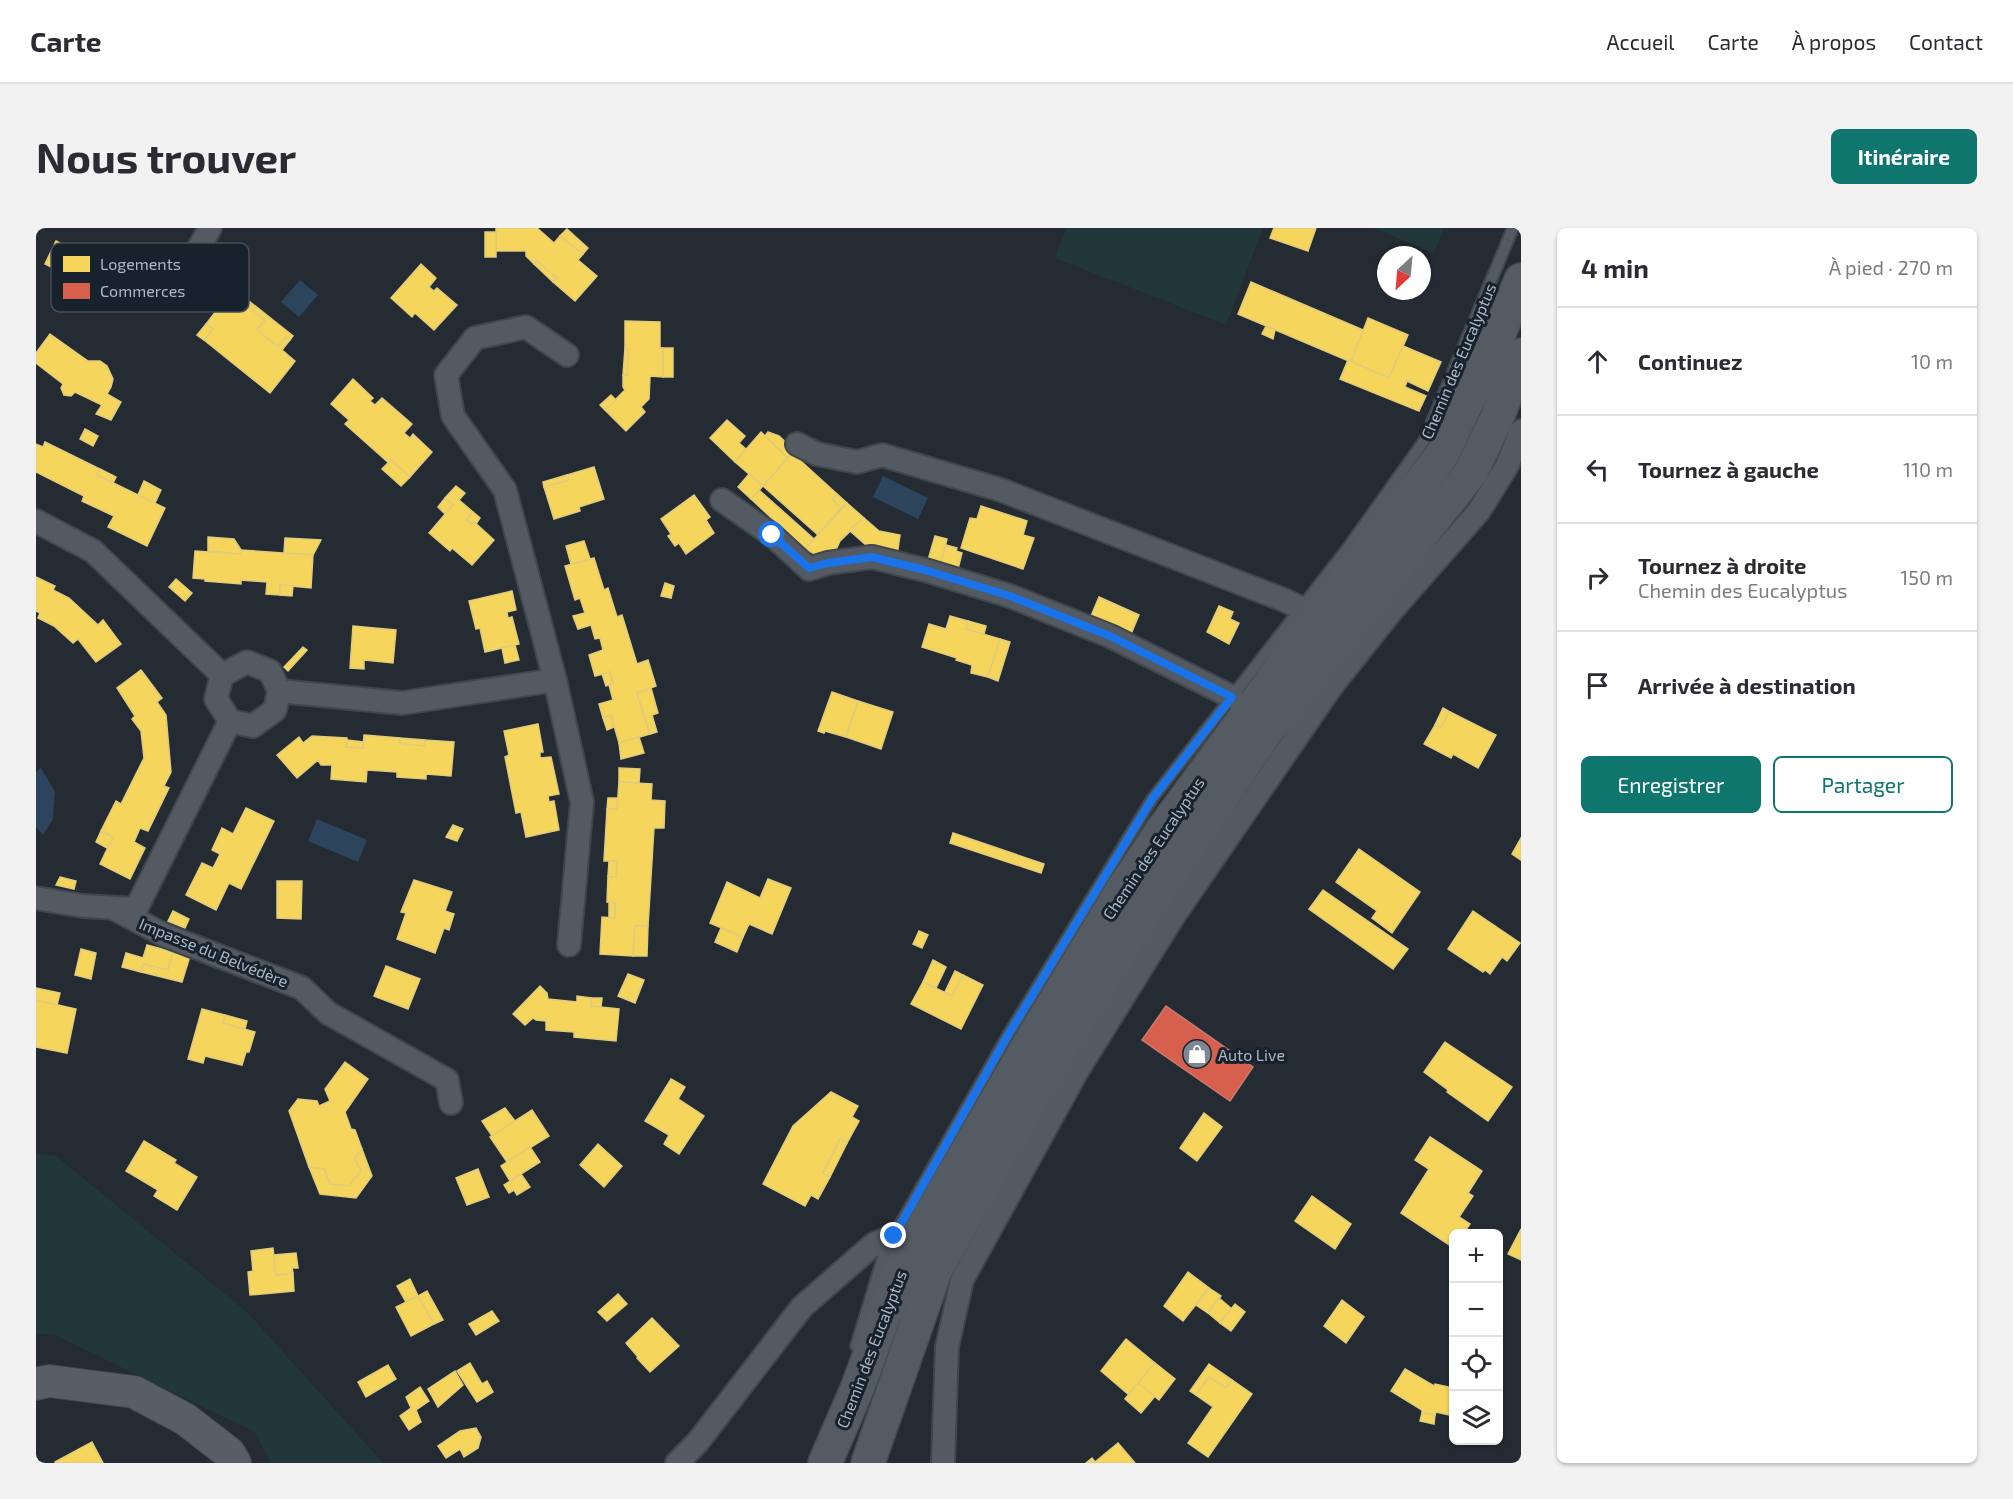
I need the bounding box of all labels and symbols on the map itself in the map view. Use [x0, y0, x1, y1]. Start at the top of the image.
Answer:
legend [51, 243, 249, 312]
north arrow [1377, 246, 1431, 300]
text: Logements [100, 254, 181, 273]
street label: Chemin des Eucalyptus [1417, 280, 1499, 442]
text: Commerces [100, 281, 185, 300]
route start [758, 521, 784, 547]
street label: Chemin des Eucalyptus [1098, 773, 1208, 923]
street label: Impasse du Belvédère [137, 913, 291, 991]
shop icon: Auto Live [1181, 1038, 1213, 1070]
place label: Auto Live [1218, 1045, 1285, 1064]
route end [880, 1222, 906, 1248]
street label: Chemin des Eucalyptus [832, 1267, 910, 1431]

